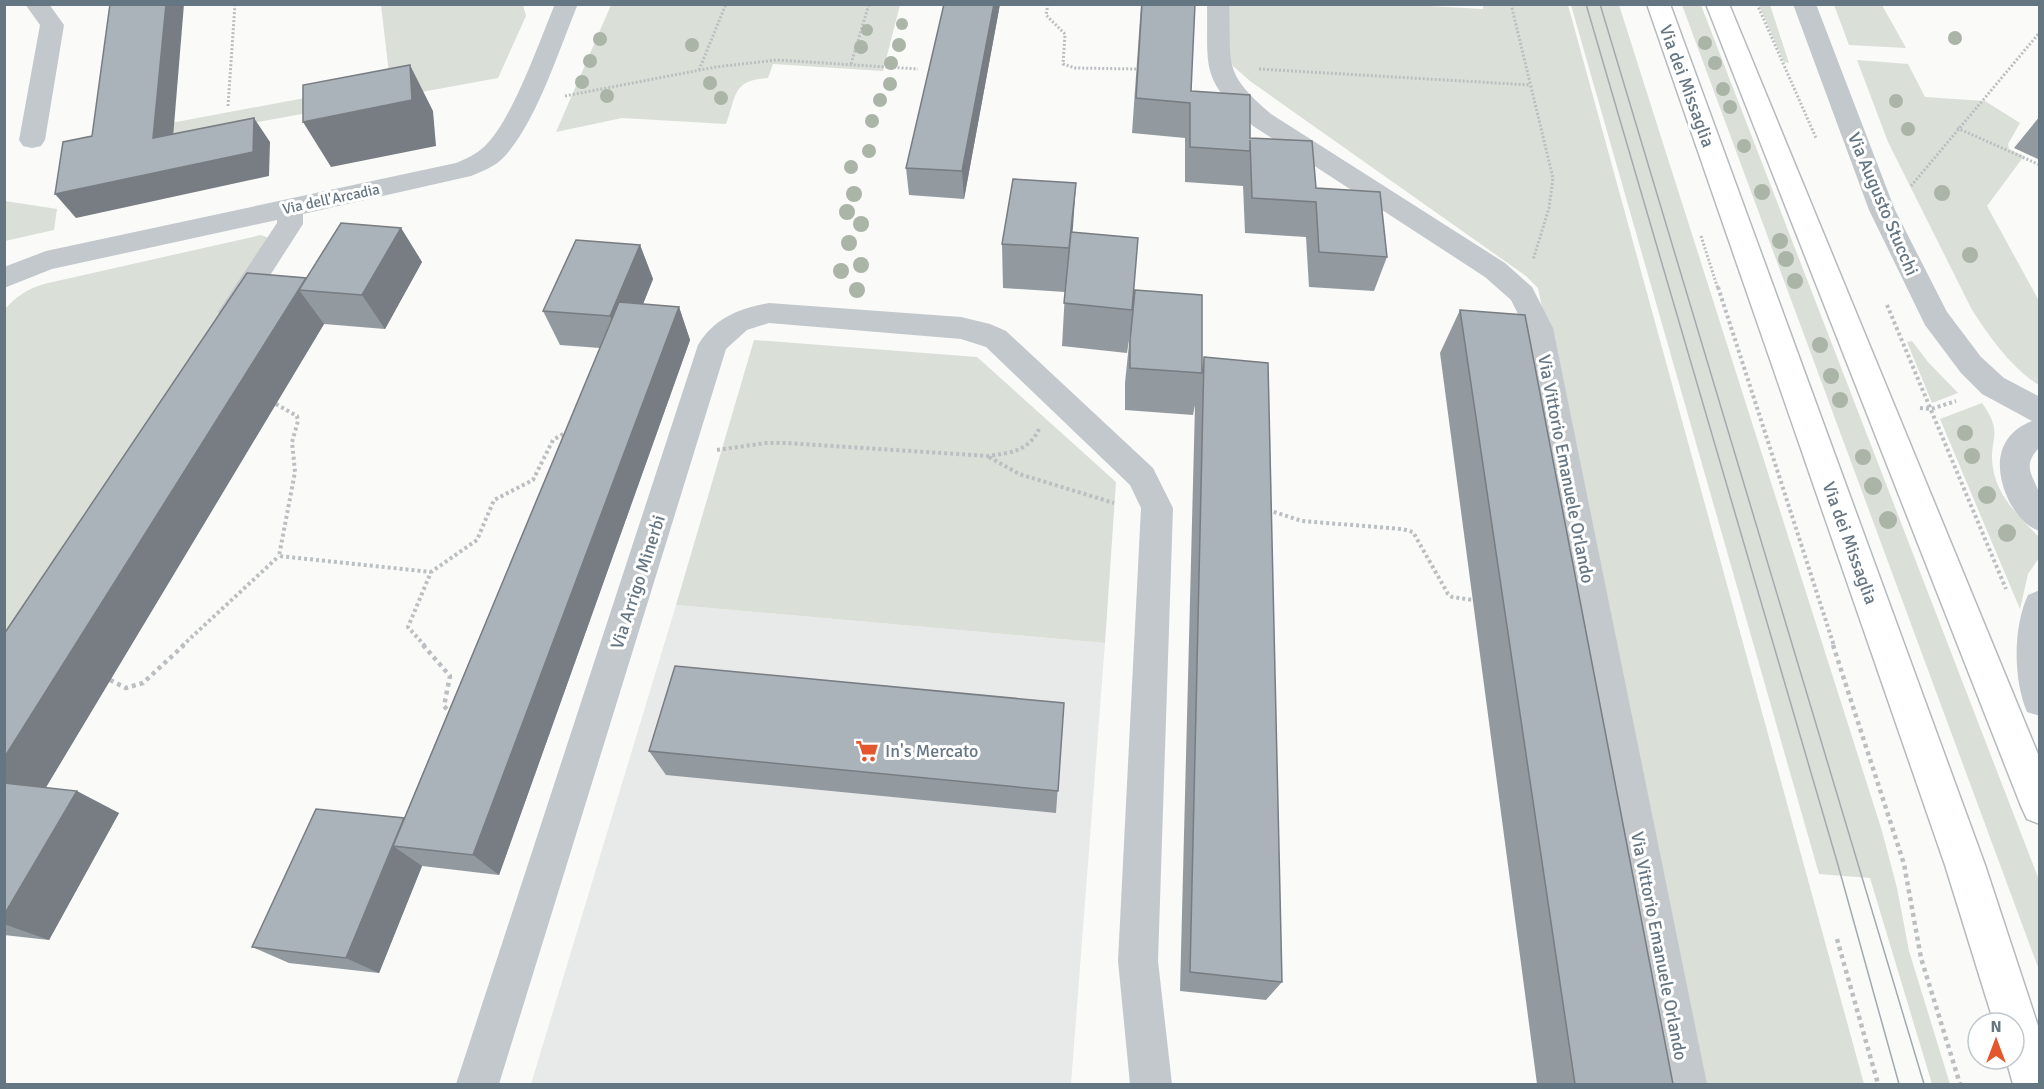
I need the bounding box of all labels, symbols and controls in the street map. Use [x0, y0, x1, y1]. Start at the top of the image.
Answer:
street label: Via dei Missaglia [1655, 22, 1719, 150]
street label: Via Augusto Stucchi [1843, 129, 1923, 279]
street label: Via dell'Arcadia [281, 180, 381, 218]
street label: Via Vittorio Emanuele Orlando [1533, 353, 1599, 585]
street label: Via dei Missaglia [1818, 479, 1882, 607]
street label: Via Arrigo Minerbi [606, 512, 670, 652]
supermarket icon: In's Mercato [854, 738, 880, 764]
place label: In's Mercato [885, 740, 978, 762]
street label: Via Vittorio Emanuele Orlando [1626, 830, 1692, 1062]
north arrow [1966, 1011, 2026, 1071]
text: N [1990, 1017, 2002, 1037]

